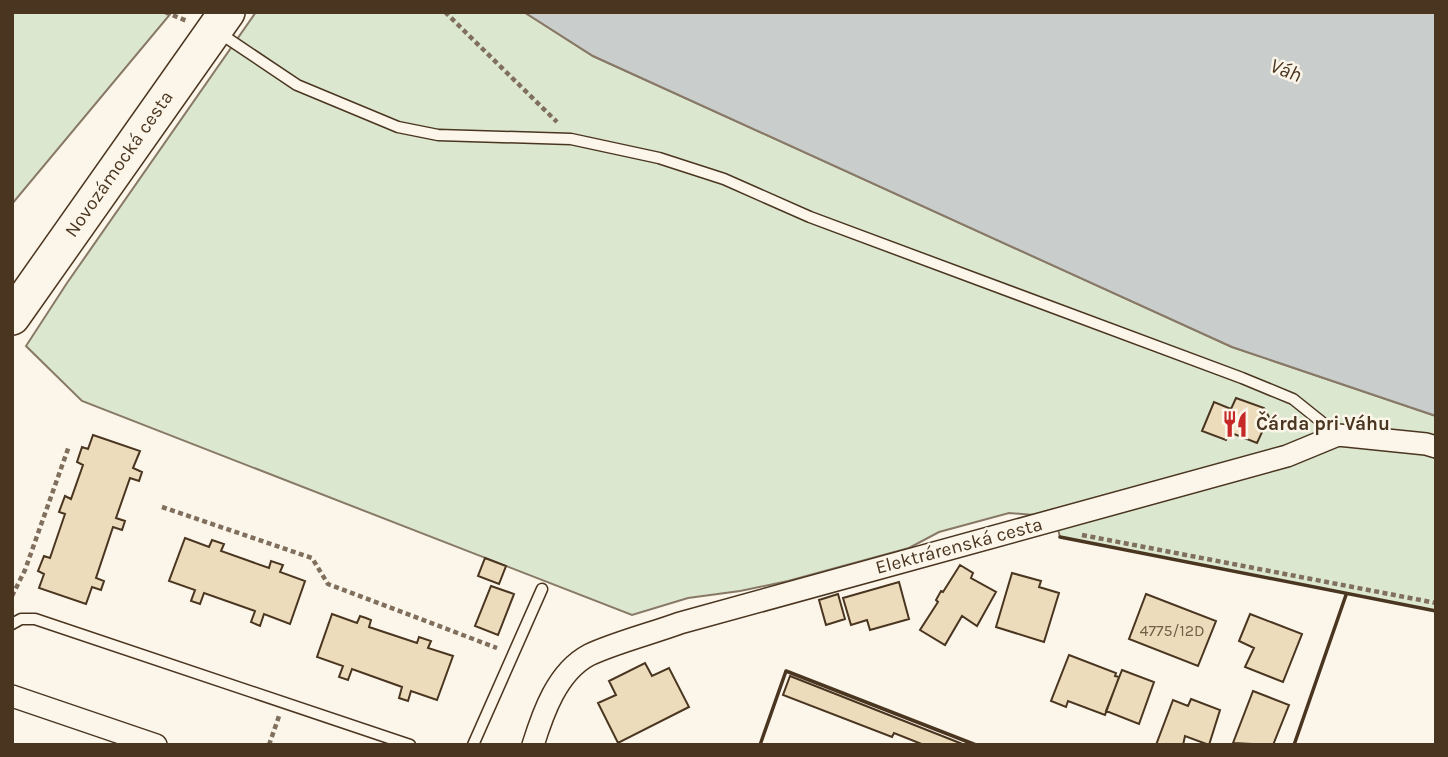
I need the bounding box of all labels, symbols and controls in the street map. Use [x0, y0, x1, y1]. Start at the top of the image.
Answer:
water label: Váh [1267, 53, 1305, 87]
street label: Novozámocká cesta [60, 87, 178, 241]
restaurant icon: Čárda pri Váhu [1220, 409, 1250, 439]
place label: Čárda pri Váhu [1256, 410, 1390, 435]
street label: Elektrárenská cesta [873, 513, 1045, 579]
house number: 4775/12D [1139, 621, 1205, 640]

